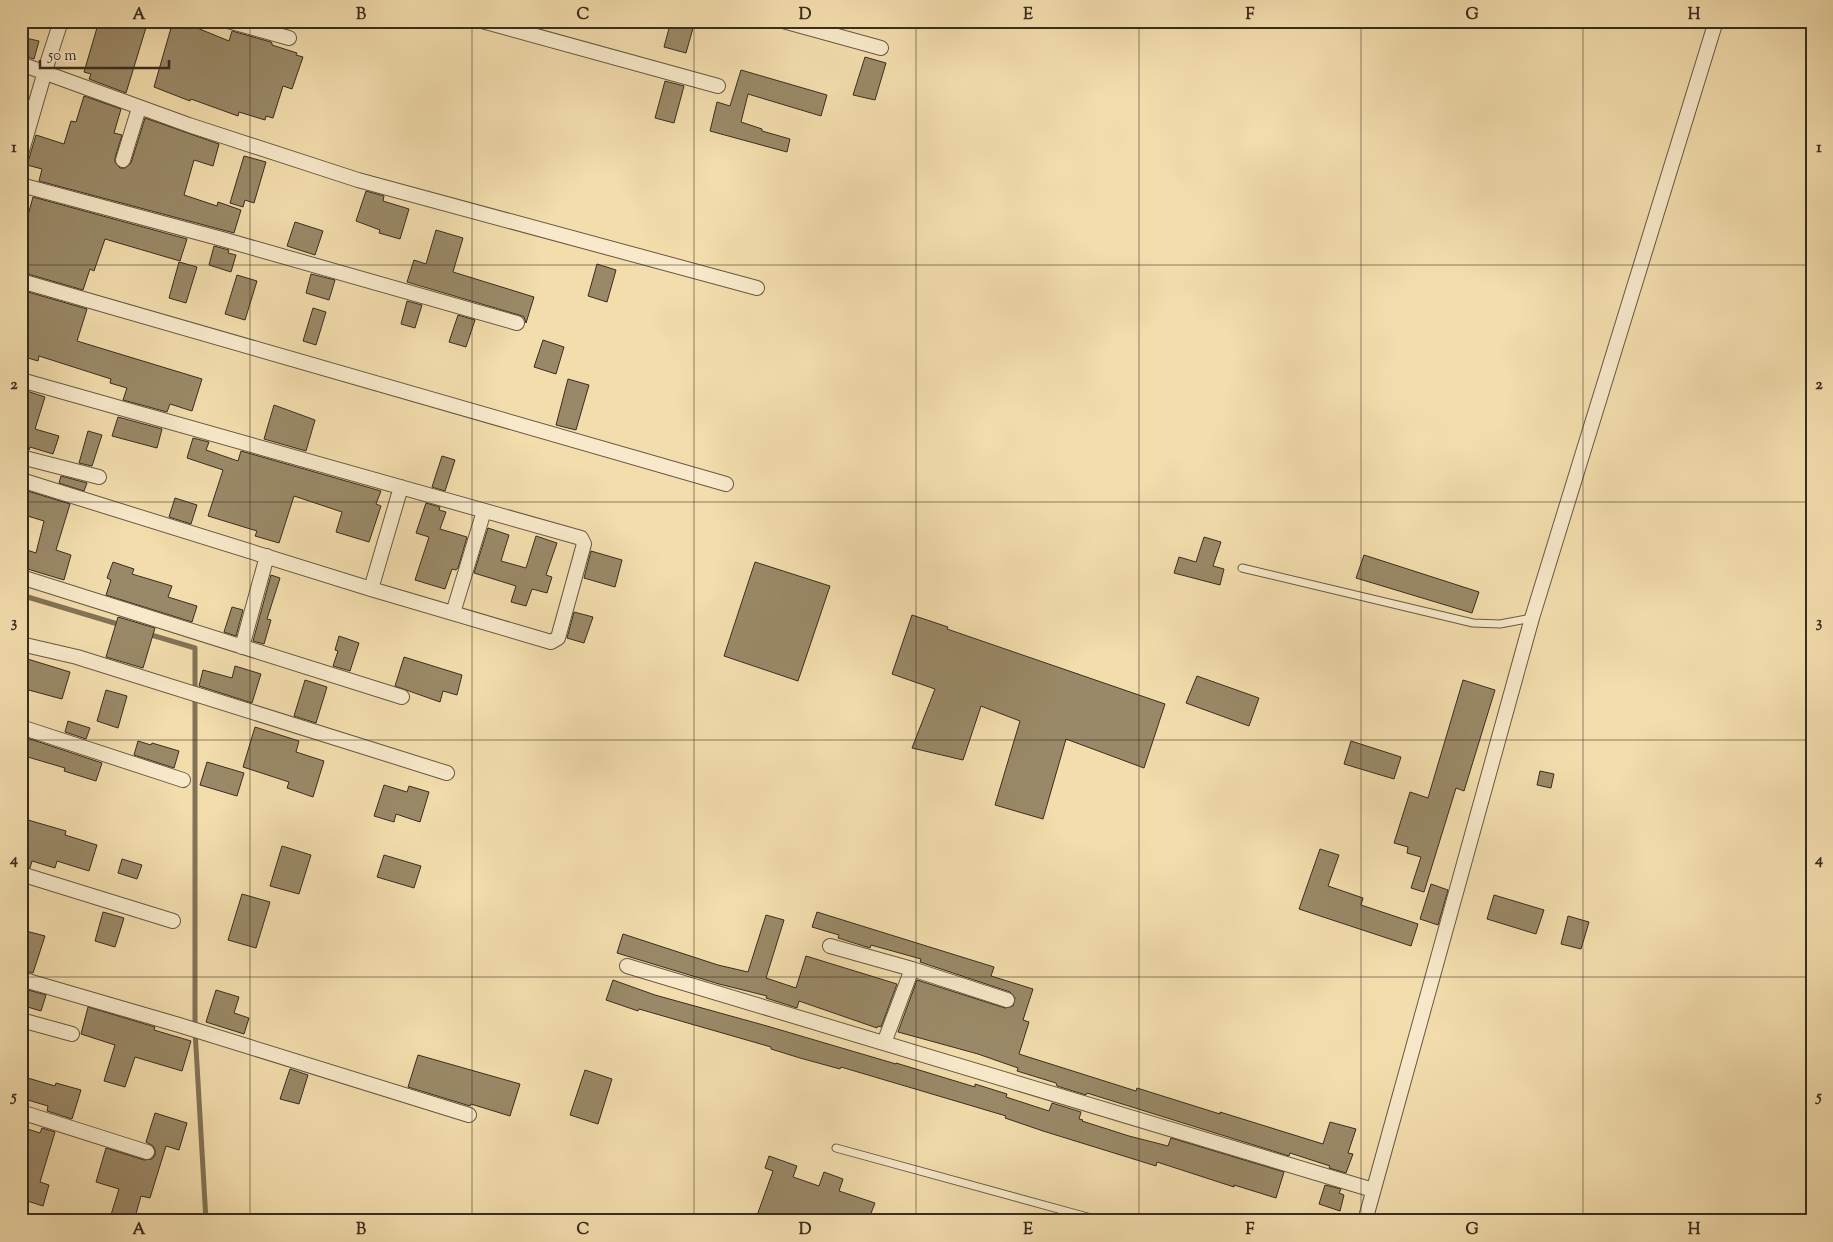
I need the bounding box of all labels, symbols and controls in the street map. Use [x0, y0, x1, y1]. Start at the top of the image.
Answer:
text: A [133, 4, 146, 27]
text: B [356, 4, 366, 27]
text: C [577, 4, 590, 27]
text: D [799, 4, 812, 27]
text: E [1023, 4, 1033, 27]
text: F [1246, 4, 1255, 27]
text: G [1465, 4, 1479, 27]
text: H [1688, 4, 1701, 27]
scale bar [40, 38, 169, 70]
text: 50 m [47, 46, 77, 67]
text: 1 [11, 137, 17, 160]
text: 1 [1816, 137, 1822, 160]
text: 2 [10, 374, 18, 397]
text: 2 [1815, 374, 1823, 397]
text: 3 [11, 612, 18, 635]
text: 3 [1816, 612, 1823, 635]
text: 4 [9, 849, 18, 872]
text: 4 [1814, 849, 1823, 872]
text: 5 [9, 1086, 17, 1109]
text: 5 [1814, 1086, 1822, 1109]
text: A [133, 1219, 146, 1242]
text: B [356, 1219, 366, 1242]
text: C [577, 1219, 590, 1242]
text: D [799, 1219, 812, 1242]
text: E [1023, 1219, 1033, 1242]
text: F [1246, 1219, 1255, 1242]
text: G [1465, 1219, 1479, 1242]
text: H [1688, 1219, 1701, 1242]

